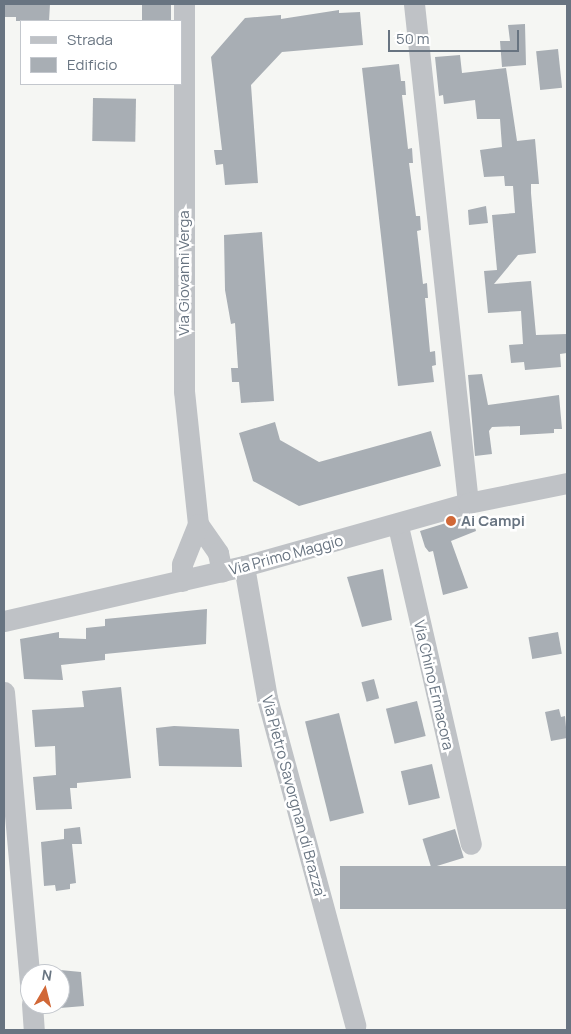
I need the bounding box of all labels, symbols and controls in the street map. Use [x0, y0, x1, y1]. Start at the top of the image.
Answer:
legend [20, 20, 182, 85]
scale bar [391, 20, 522, 52]
text: 50 m [396, 28, 430, 49]
text: Strada [67, 29, 113, 50]
text: Edificio [67, 54, 117, 75]
street label: Via Giovanni Verga [175, 210, 193, 336]
place label: Ai Campi [461, 512, 525, 530]
marker: Ai Campi [445, 515, 457, 527]
street label: Via Primo Maggio [227, 531, 345, 579]
street label: Via Chino Ermacora [410, 618, 458, 752]
street label: Via Pietro Savorgnan di Brazza' [258, 694, 330, 900]
north arrow [20, 964, 70, 1014]
text: N [41, 965, 53, 985]

